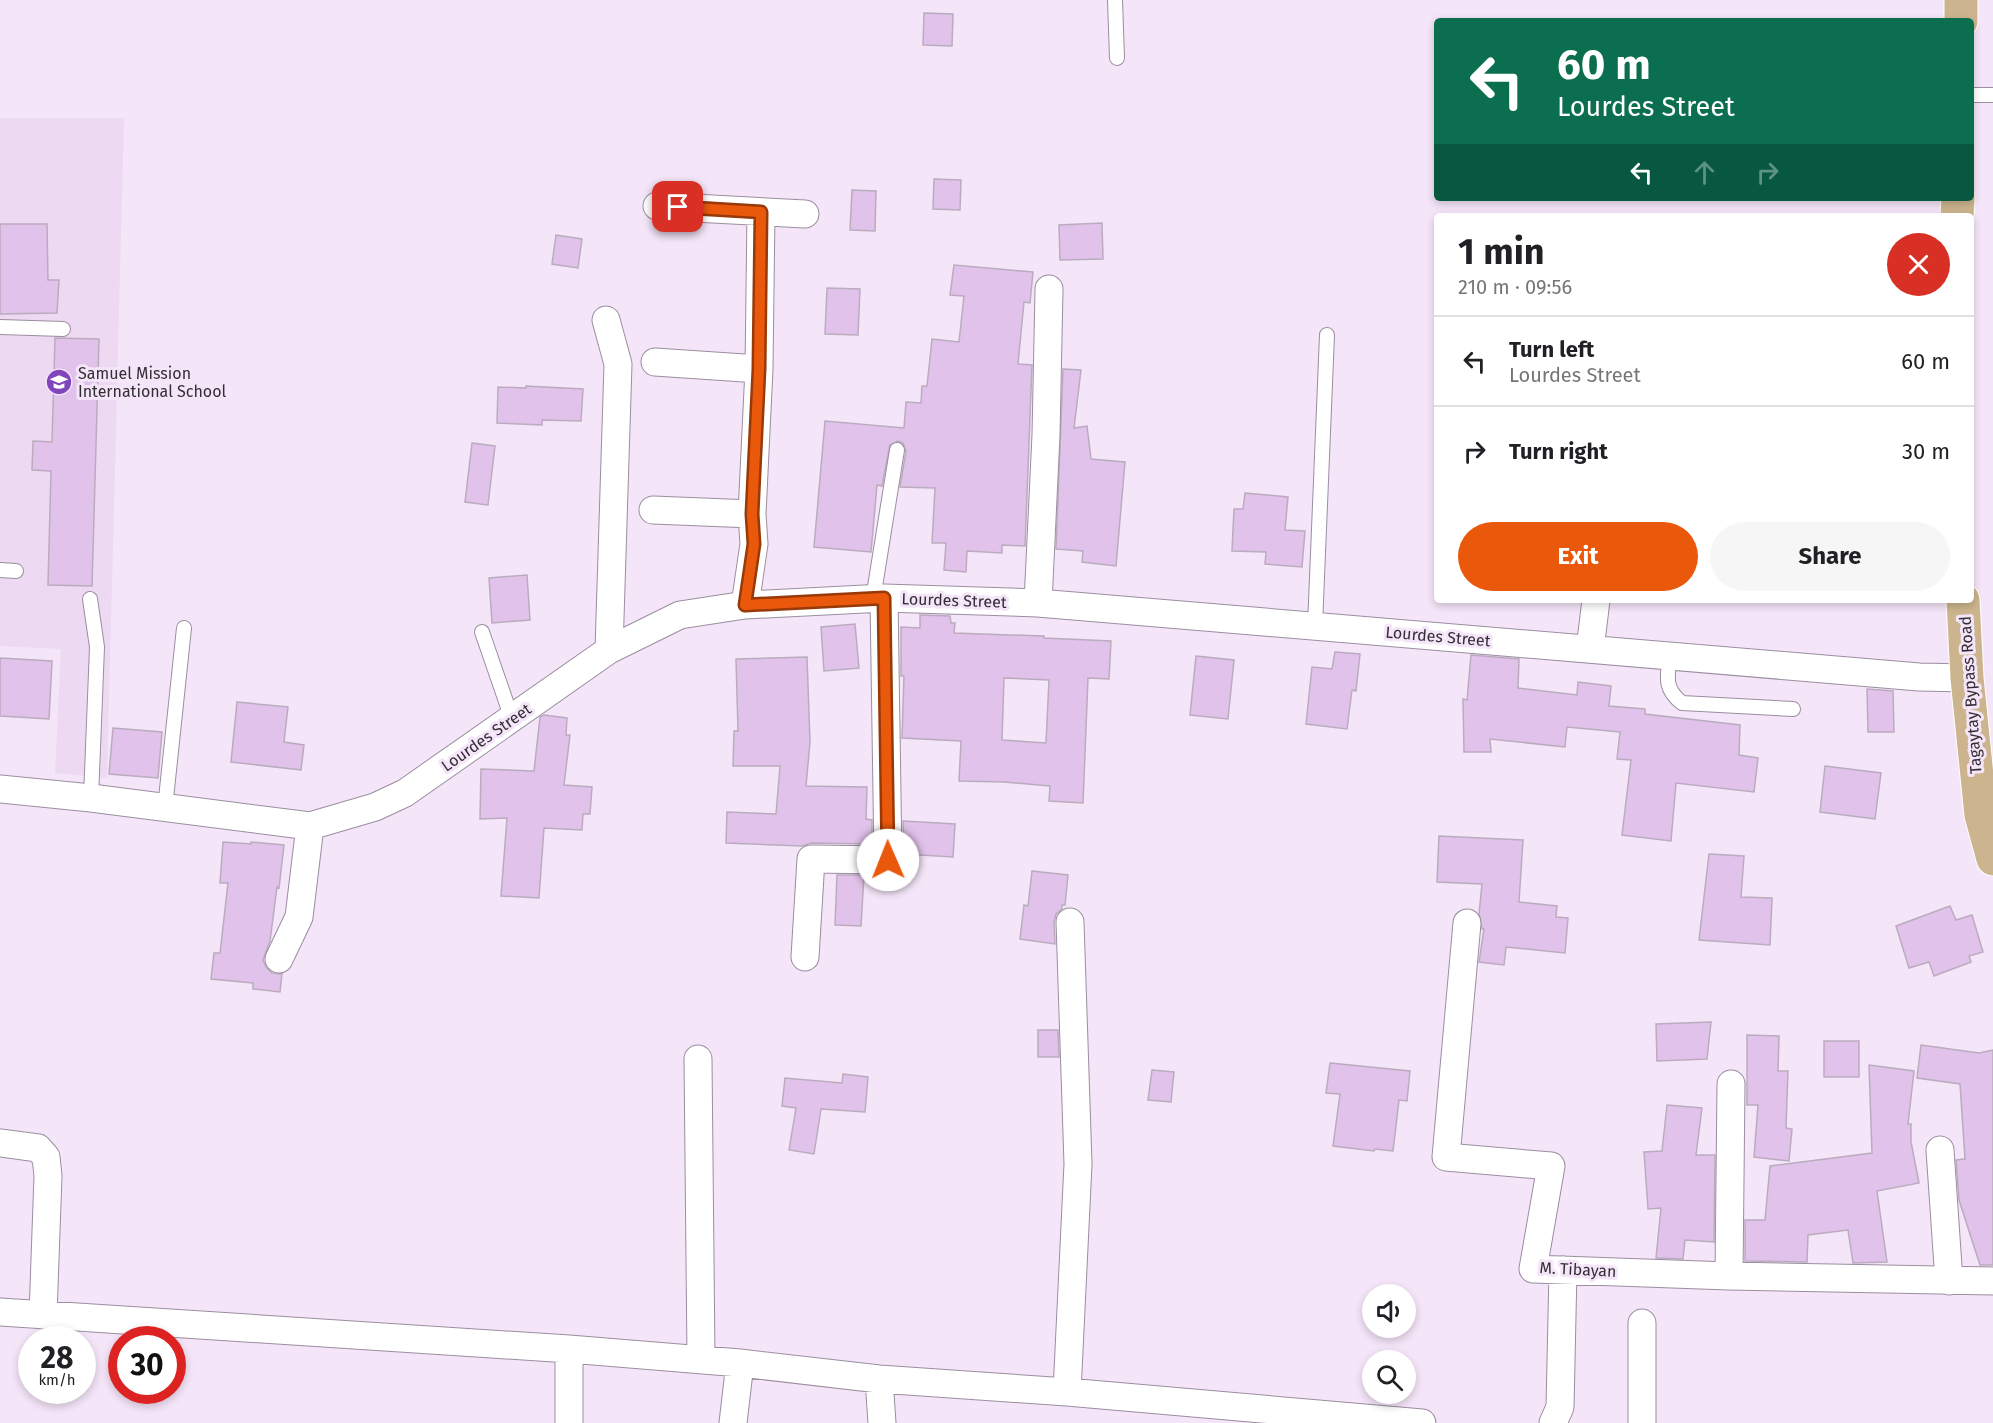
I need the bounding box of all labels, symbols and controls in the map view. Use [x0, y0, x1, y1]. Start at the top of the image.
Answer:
text: 60 m [1557, 40, 1651, 90]
icon: left [1458, 42, 1536, 120]
text: Lourdes Street [1557, 91, 1735, 123]
icon: left [1625, 156, 1658, 189]
icon: ahead [1688, 156, 1721, 189]
icon: right [1751, 156, 1784, 189]
pin [652, 181, 703, 232]
icon: arrive [661, 190, 694, 223]
text: 1 min [1458, 230, 1545, 274]
button: close [1887, 233, 1950, 296]
text: 210 m · 09:56 [1458, 275, 1572, 299]
text: Turn left [1509, 336, 1594, 363]
icon: left [1458, 345, 1491, 378]
text: 60 m [1901, 348, 1950, 375]
text: Lourdes Street [1509, 363, 1641, 387]
place label: Samuel Mission International School [78, 364, 227, 401]
school or university icon: Samuel Mission International School [44, 367, 74, 397]
icon: right [1458, 435, 1491, 468]
text: Turn right [1509, 438, 1608, 465]
text: 30 m [1902, 438, 1950, 465]
button: Exit [1458, 522, 1698, 591]
button: Share [1710, 522, 1950, 591]
street label: Lourdes Street [901, 589, 1007, 612]
street label: Tagaytay Bypass Road [1956, 615, 1985, 774]
street label: Lourdes Street [1385, 622, 1491, 651]
street label: Lourdes Street [438, 699, 535, 775]
position arrow [856, 828, 920, 892]
street label: M. Tibayan [1539, 1258, 1617, 1281]
map controls [1362, 1284, 1416, 1404]
button: sound [1362, 1284, 1416, 1338]
speed limit sign: 30 [108, 1326, 186, 1404]
text: 28 [41, 1340, 73, 1376]
button: search [1362, 1350, 1416, 1404]
text: km/h [38, 1371, 76, 1389]

